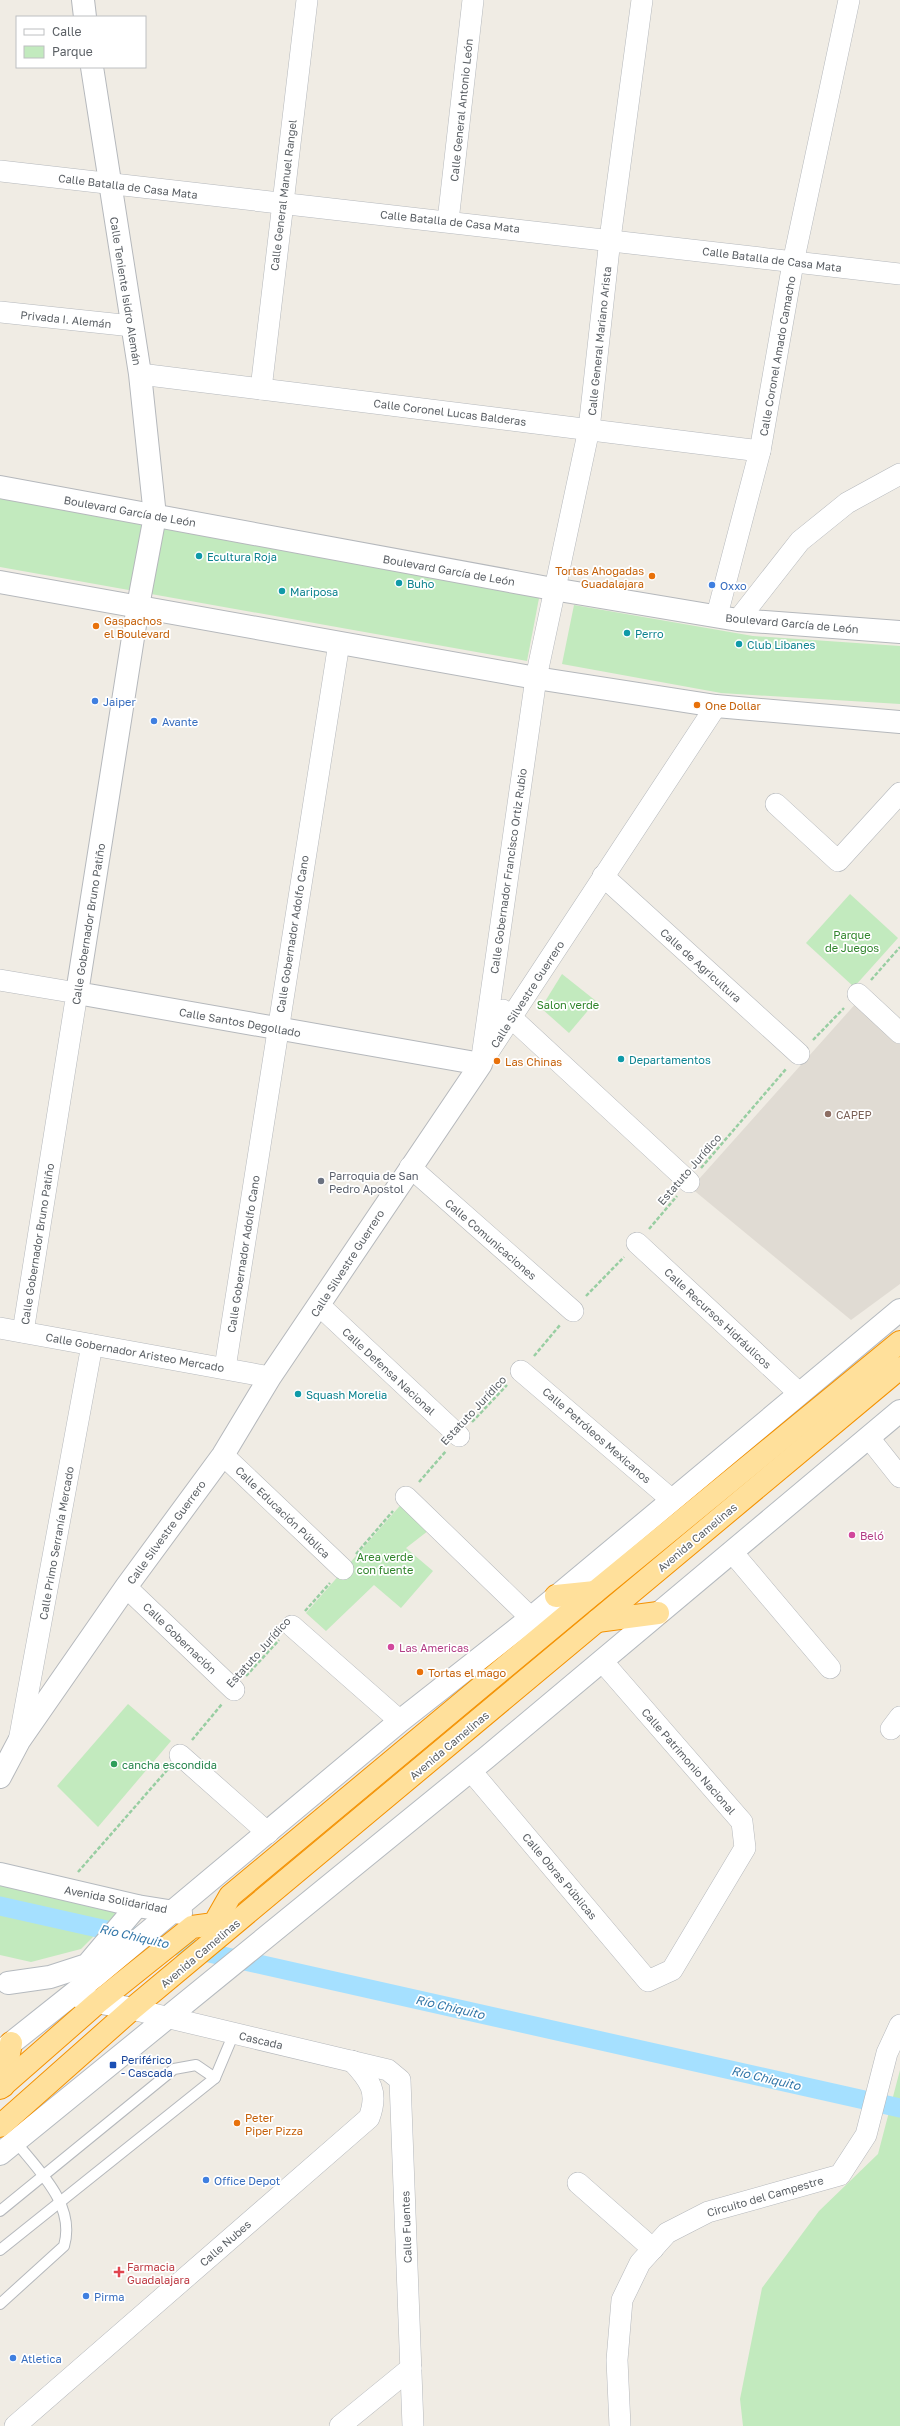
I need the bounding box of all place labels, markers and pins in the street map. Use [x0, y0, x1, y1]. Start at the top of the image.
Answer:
place label: Ecultura Roja [207, 550, 277, 563]
marker: Ecultura Roja [194, 551, 204, 561]
place label: Tortas Ahogadas Guadalajara [555, 564, 644, 590]
marker: Tortas Ahogadas Guadalajara [647, 571, 657, 581]
place label: Buho [407, 577, 435, 590]
marker: Buho [394, 578, 404, 588]
place label: Oxxo [720, 579, 747, 592]
marker: Oxxo [707, 580, 717, 590]
place label: Mariposa [290, 585, 338, 598]
marker: Mariposa [277, 586, 287, 596]
place label: Gaspachos el Boulevard [104, 614, 170, 640]
marker: Gaspachos el Boulevard [91, 621, 101, 631]
place label: Perro [635, 627, 664, 640]
marker: Perro [622, 628, 632, 638]
place label: Club Libanes [747, 638, 816, 651]
marker: Club Libanes [734, 639, 744, 649]
place label: Jaiper [103, 695, 136, 708]
marker: Jaiper [90, 696, 100, 706]
place label: One Dollar [705, 699, 762, 712]
marker: One Dollar [692, 700, 702, 710]
place label: Avante [162, 715, 198, 728]
marker: Avante [149, 716, 159, 726]
place label: Departamentos [629, 1053, 711, 1066]
marker: Departamentos [616, 1054, 626, 1064]
place label: Las Chinas [505, 1055, 562, 1068]
marker: Las Chinas [492, 1056, 502, 1066]
place label: CAPEP [836, 1108, 872, 1121]
marker: CAPEP [823, 1109, 833, 1119]
place label: Parroquia de San Pedro Apostol [329, 1169, 419, 1195]
marker: Parroquia de San Pedro Apostol [316, 1176, 326, 1186]
place label: Squash Morelia [306, 1388, 387, 1401]
marker: Squash Morelia [293, 1389, 303, 1399]
place label: Beló [860, 1529, 884, 1542]
marker: Beló [847, 1530, 857, 1540]
place label: Las Americas [399, 1641, 469, 1654]
marker: Las Americas [386, 1642, 396, 1652]
place label: Tortas el mago [428, 1666, 506, 1679]
marker: Tortas el mago [415, 1667, 425, 1677]
place label: cancha escondida [122, 1758, 217, 1771]
marker: cancha escondida [109, 1759, 119, 1769]
place label: Periférico - Cascada [121, 2053, 173, 2079]
marker: Periférico - Cascada [108, 2060, 118, 2070]
place label: Peter Piper Pizza [245, 2111, 303, 2137]
marker: Peter Piper Pizza [232, 2118, 242, 2128]
place label: Office Depot [214, 2174, 280, 2187]
marker: Office Depot [201, 2175, 211, 2185]
place label: Farmacia Guadalajara [127, 2260, 190, 2286]
marker: Farmacia Guadalajara [114, 2267, 124, 2277]
place label: Pirma [94, 2290, 124, 2303]
marker: Pirma [81, 2291, 91, 2301]
place label: Atletica [21, 2352, 62, 2365]
marker: Atletica [8, 2353, 18, 2363]

